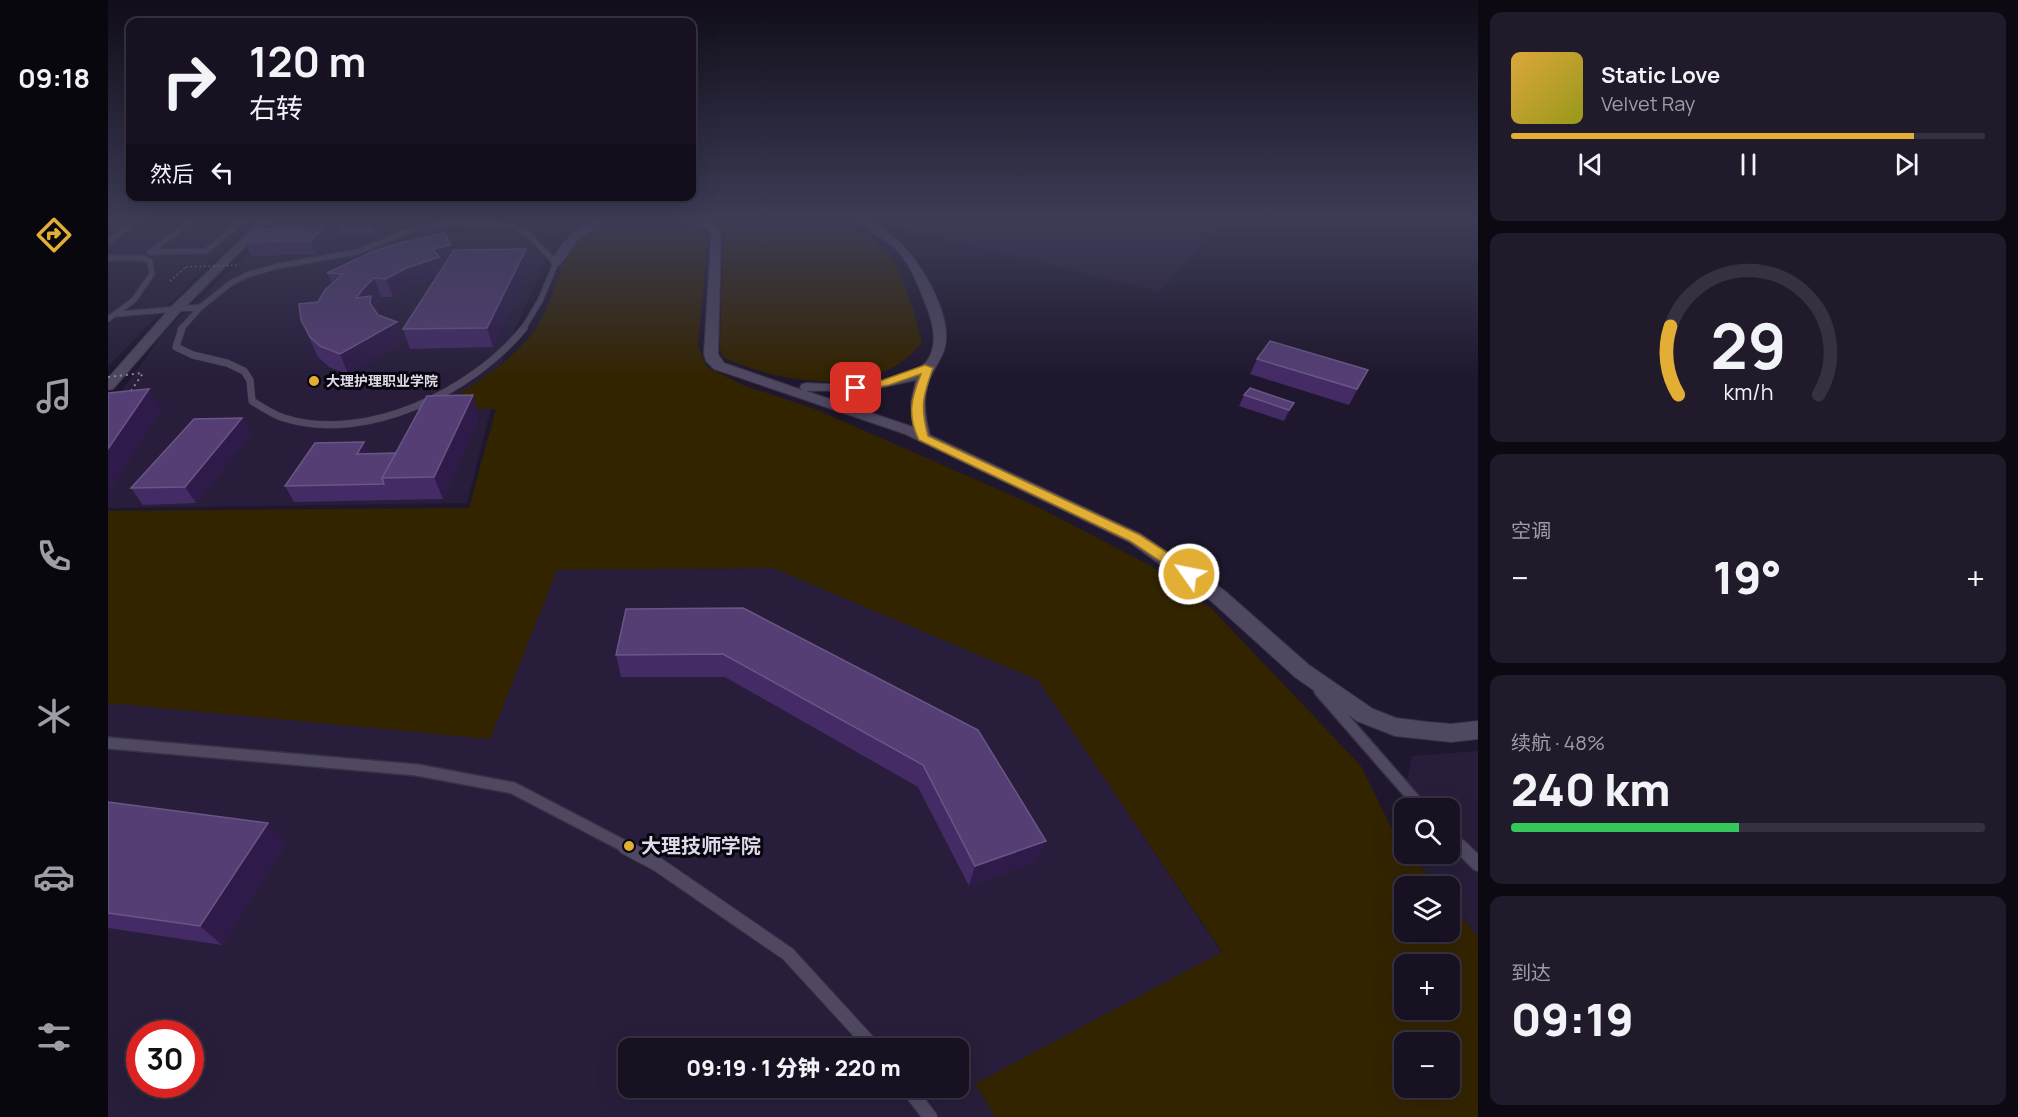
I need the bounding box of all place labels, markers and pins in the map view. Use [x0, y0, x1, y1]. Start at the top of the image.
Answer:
pin [830, 362, 881, 413]
place label: 大理护理职业学院 [326, 371, 438, 390]
marker: 大理护理职业学院 [307, 374, 321, 388]
place label: 大理技师学院 [641, 832, 761, 859]
marker: 大理技师学院 [622, 839, 636, 853]

